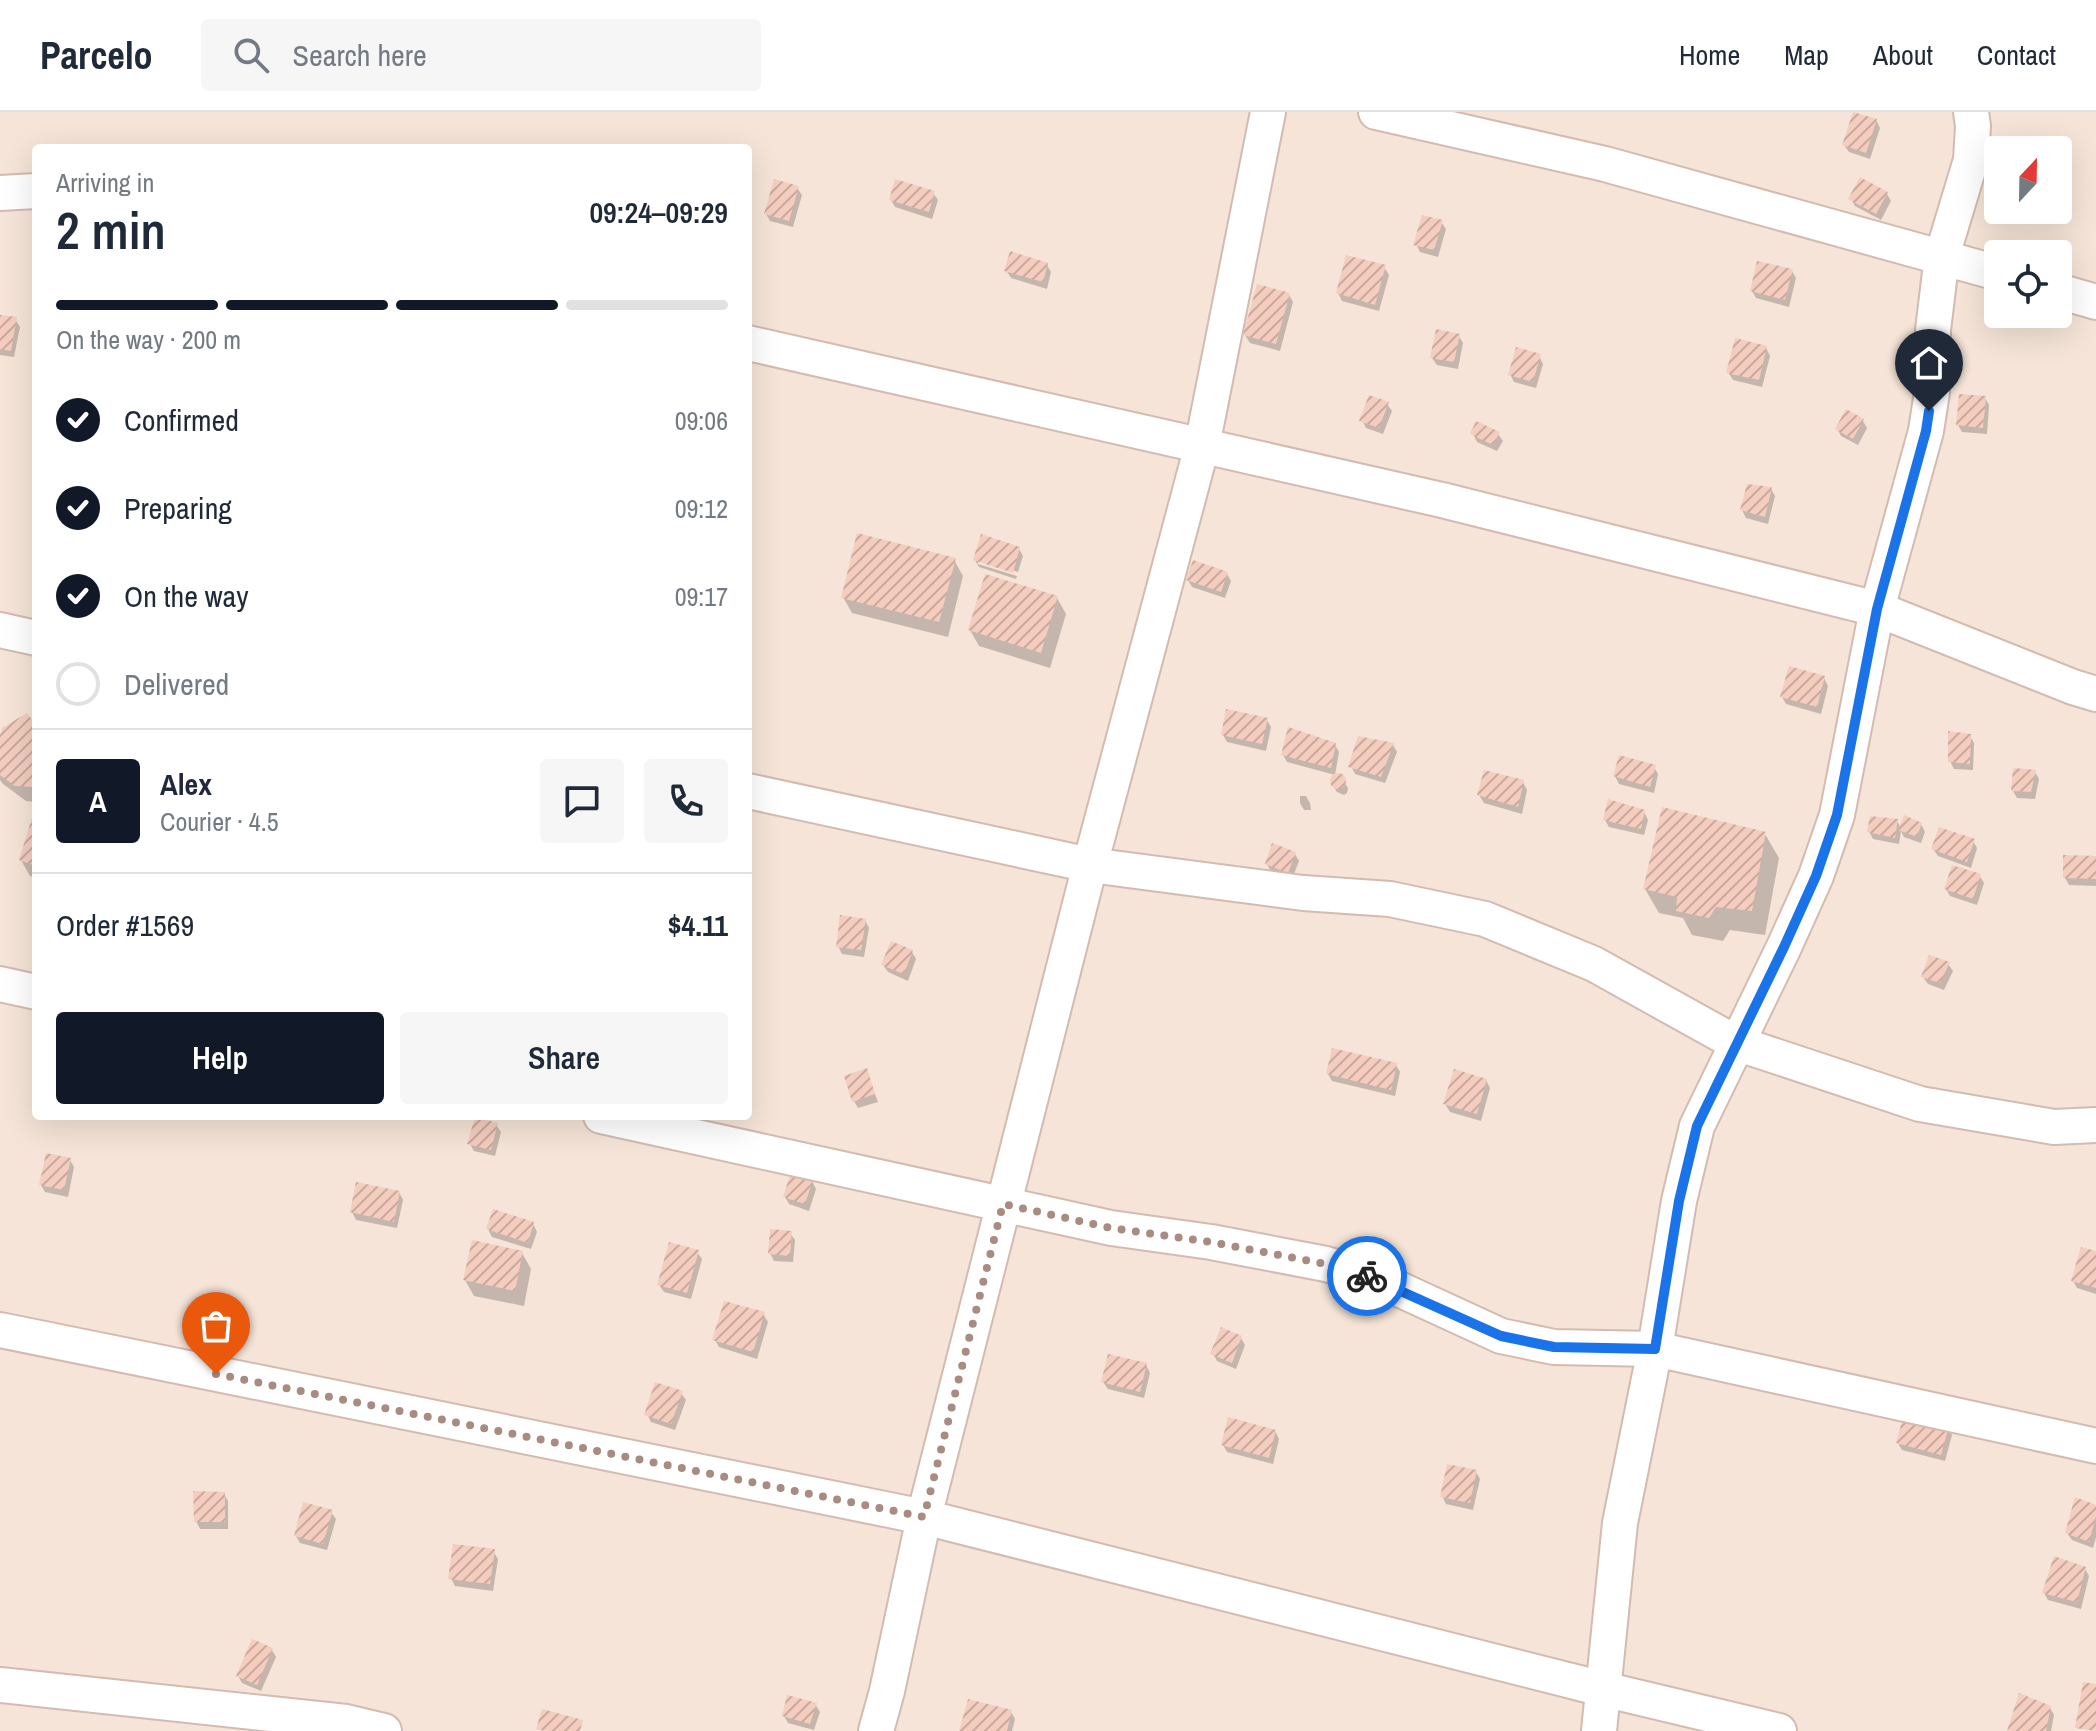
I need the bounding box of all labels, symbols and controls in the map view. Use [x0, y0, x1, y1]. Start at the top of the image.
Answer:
search box [201, 19, 761, 91]
text: Parcelo [40, 30, 153, 81]
icon: search [229, 33, 273, 77]
text: Search here [293, 35, 427, 75]
text: Home [1679, 36, 1740, 74]
text: Map [1784, 36, 1829, 74]
text: About [1873, 36, 1933, 74]
text: Contact [1977, 36, 2056, 74]
north arrow [1984, 136, 2072, 224]
map controls [1984, 136, 2072, 328]
text: Arriving in [56, 165, 154, 200]
text: 09:24–09:29 [589, 192, 728, 232]
text: 2 min [56, 195, 166, 265]
button: locate [1984, 240, 2072, 328]
text: On the way · 200 m [56, 322, 241, 357]
pin [1895, 329, 1963, 411]
icon: home [1907, 341, 1951, 385]
icon: check [56, 398, 100, 442]
text: Confirmed [124, 400, 239, 440]
text: 09:06 [675, 403, 728, 438]
icon: check [56, 486, 100, 530]
text: Preparing [124, 488, 232, 528]
text: 09:12 [675, 491, 728, 526]
icon: check [56, 574, 100, 618]
text: On the way [124, 576, 248, 616]
text: 09:17 [675, 579, 728, 614]
text: Delivered [124, 664, 229, 704]
button: chat [540, 759, 624, 843]
button: phone [644, 759, 728, 843]
text: Alex [160, 764, 212, 804]
text: A [89, 781, 107, 821]
text: Courier · 4.5 [160, 804, 279, 839]
text: Order #1569 [56, 905, 194, 945]
text: $4.11 [668, 905, 728, 945]
button: Help [56, 1012, 384, 1104]
button: Share [400, 1012, 728, 1104]
courier [1327, 1236, 1407, 1316]
icon: bike [1345, 1254, 1389, 1298]
pin [182, 1292, 250, 1374]
icon: bag [194, 1304, 238, 1348]

